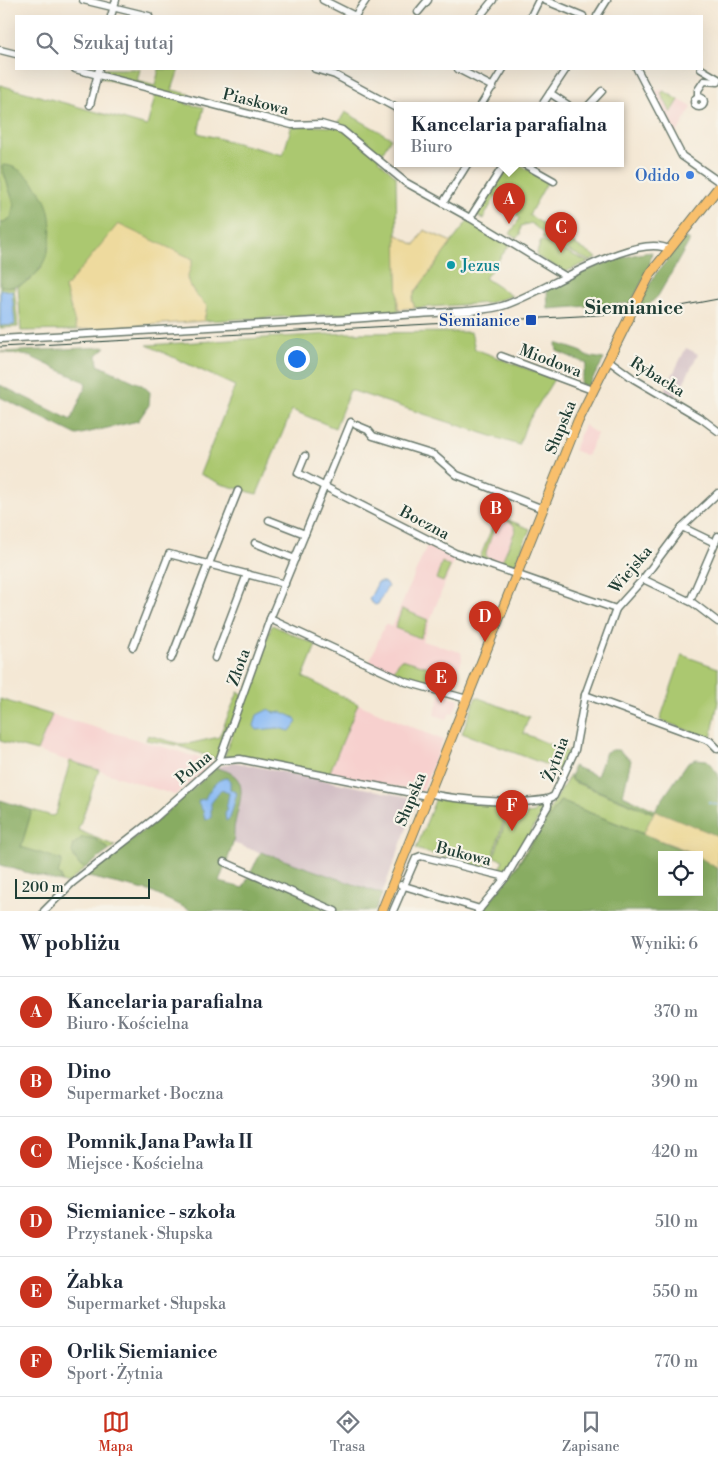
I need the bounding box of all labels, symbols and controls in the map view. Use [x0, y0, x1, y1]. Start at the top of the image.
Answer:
search box [15, 15, 703, 70]
icon: search [33, 29, 61, 57]
text: Szukaj tutaj [73, 31, 174, 55]
street label: Piaskowa [221, 84, 292, 120]
popup [394, 102, 624, 167]
text: Kancelaria parafialna [411, 113, 607, 137]
text: Biuro [411, 137, 452, 157]
place label: Odido [635, 166, 680, 186]
marker: Odido [684, 169, 696, 181]
pin: A [493, 183, 525, 224]
pin: C [545, 212, 577, 253]
place label: Jezus [460, 256, 500, 276]
marker: Jezus [445, 259, 457, 271]
district label: Siemianice [585, 296, 683, 320]
place label: Siemianice [439, 311, 520, 331]
marker: Siemianice [524, 313, 538, 327]
street label: Miodowa [517, 340, 586, 382]
your location [284, 346, 310, 372]
street label: Rybacka [626, 352, 689, 402]
street label: Słupska [541, 397, 581, 457]
pin: B [480, 493, 512, 534]
street label: Boczna [395, 501, 454, 545]
street label: Wiejska [604, 541, 657, 598]
pin: D [469, 601, 501, 642]
street label: Złota [223, 645, 255, 689]
pin: E [425, 662, 457, 703]
street label: Żytnia [537, 733, 574, 785]
street label: Polna [171, 746, 217, 789]
street label: Słupska [391, 769, 431, 829]
pin: F [496, 790, 528, 831]
street label: Bukowa [433, 837, 494, 871]
map controls [658, 851, 703, 896]
button: locate [658, 851, 703, 896]
scale bar [15, 876, 150, 899]
text: 200 m [22, 879, 64, 897]
text: W pobliżu [20, 931, 120, 957]
text: Wyniki: 6 [631, 934, 698, 954]
text: Kancelaria parafialna [67, 990, 263, 1014]
text: A [30, 1002, 42, 1022]
text: 370 m [654, 1002, 698, 1022]
text: Biuro · Kościelna [67, 1014, 189, 1034]
text: Dino [67, 1060, 111, 1084]
text: B [30, 1072, 42, 1092]
text: 390 m [652, 1072, 698, 1092]
text: Supermarket · Boczna [67, 1084, 224, 1104]
text: Pomnik Jana Pawła II [67, 1130, 253, 1154]
text: C [30, 1142, 42, 1162]
text: 420 m [651, 1142, 698, 1162]
text: Miejsce · Kościelna [67, 1154, 204, 1174]
text: Siemianice - szkoła [67, 1200, 236, 1224]
text: D [30, 1212, 42, 1232]
text: 510 m [655, 1212, 698, 1232]
text: Przystanek · Słupska [67, 1224, 213, 1244]
text: Żabka [67, 1270, 123, 1294]
text: E [30, 1282, 42, 1302]
text: 550 m [652, 1282, 698, 1302]
text: Supermarket · Słupska [67, 1294, 226, 1314]
text: Orlik Siemianice [67, 1340, 217, 1364]
text: F [30, 1352, 42, 1372]
text: 770 m [654, 1352, 698, 1372]
text: Sport · Żytnia [67, 1364, 163, 1384]
tab: Mapa [98, 1408, 133, 1456]
tab: Trasa [330, 1408, 365, 1456]
tab: Zapisane [562, 1408, 620, 1456]

